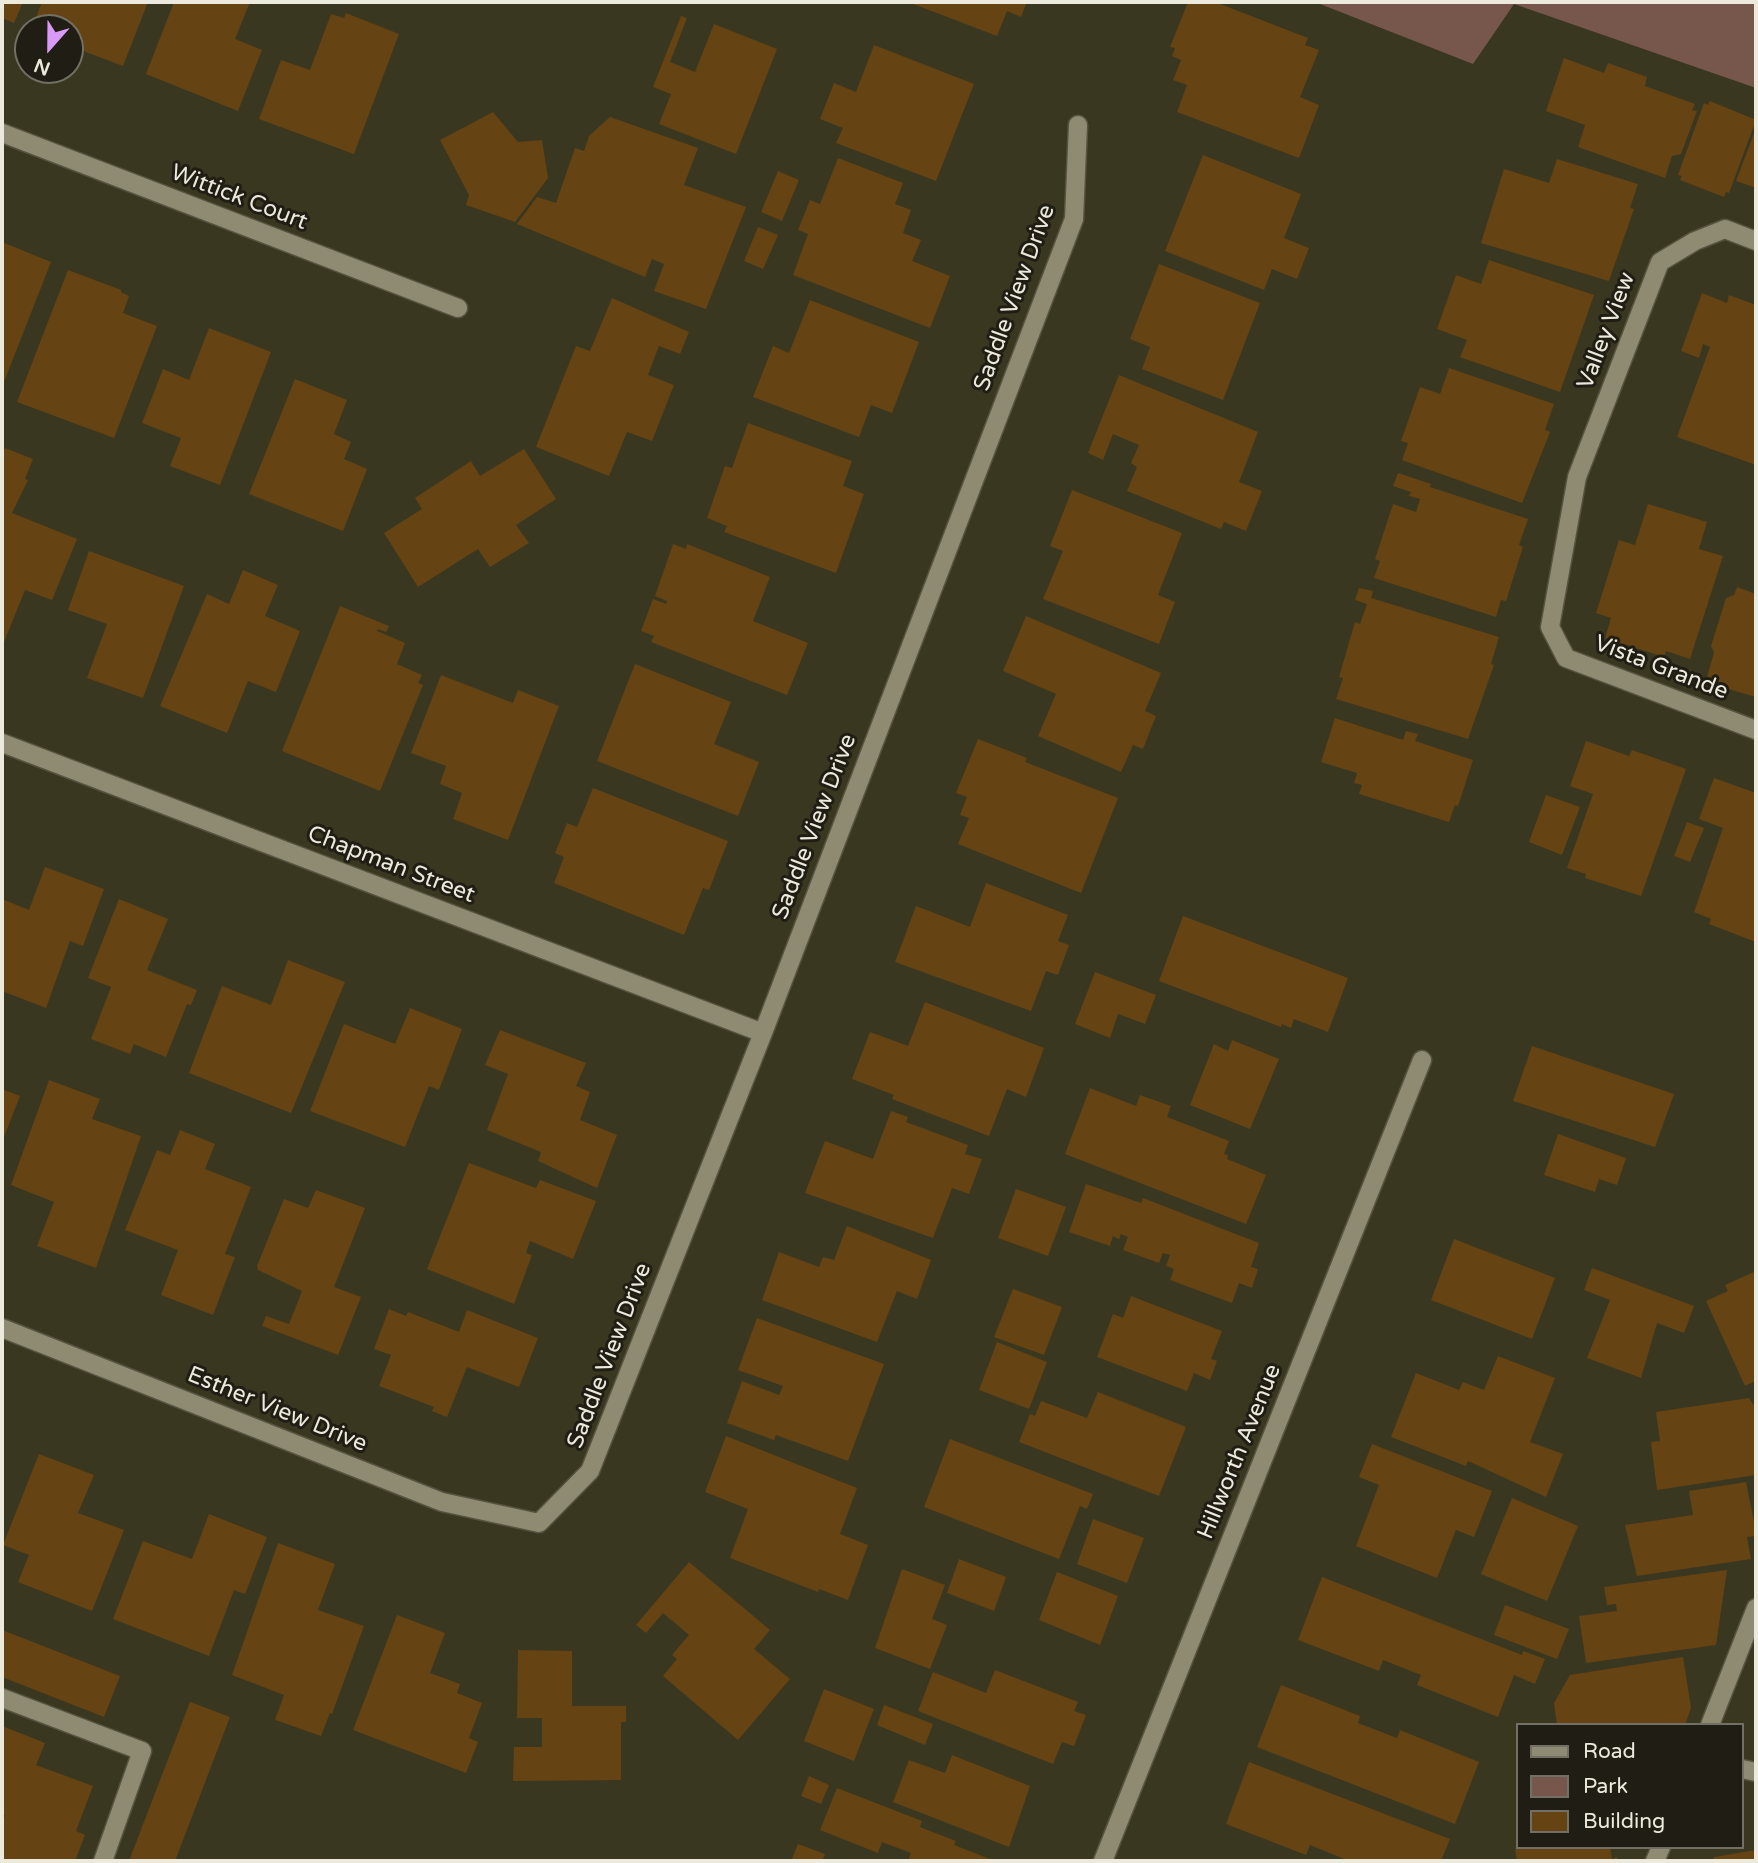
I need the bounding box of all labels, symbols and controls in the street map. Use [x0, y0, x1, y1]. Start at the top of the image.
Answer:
north arrow [14, 14, 84, 84]
text: N [31, 54, 53, 80]
street label: Wittick Court [167, 159, 311, 237]
street label: Saddle View Drive [969, 201, 1061, 395]
street label: Valley View [1572, 269, 1642, 393]
street label: Vista Grande [1590, 630, 1732, 706]
street label: Saddle View Drive [767, 731, 863, 923]
street label: Chapman Street [303, 820, 479, 910]
street label: Saddle View Drive [562, 1260, 658, 1452]
street label: Hillworth Avenue [1192, 1360, 1288, 1544]
street label: Esther View Drive [183, 1361, 371, 1459]
legend [1516, 1723, 1744, 1849]
text: Road [1583, 1739, 1636, 1764]
text: Park [1583, 1774, 1628, 1799]
text: Building [1583, 1809, 1665, 1834]

